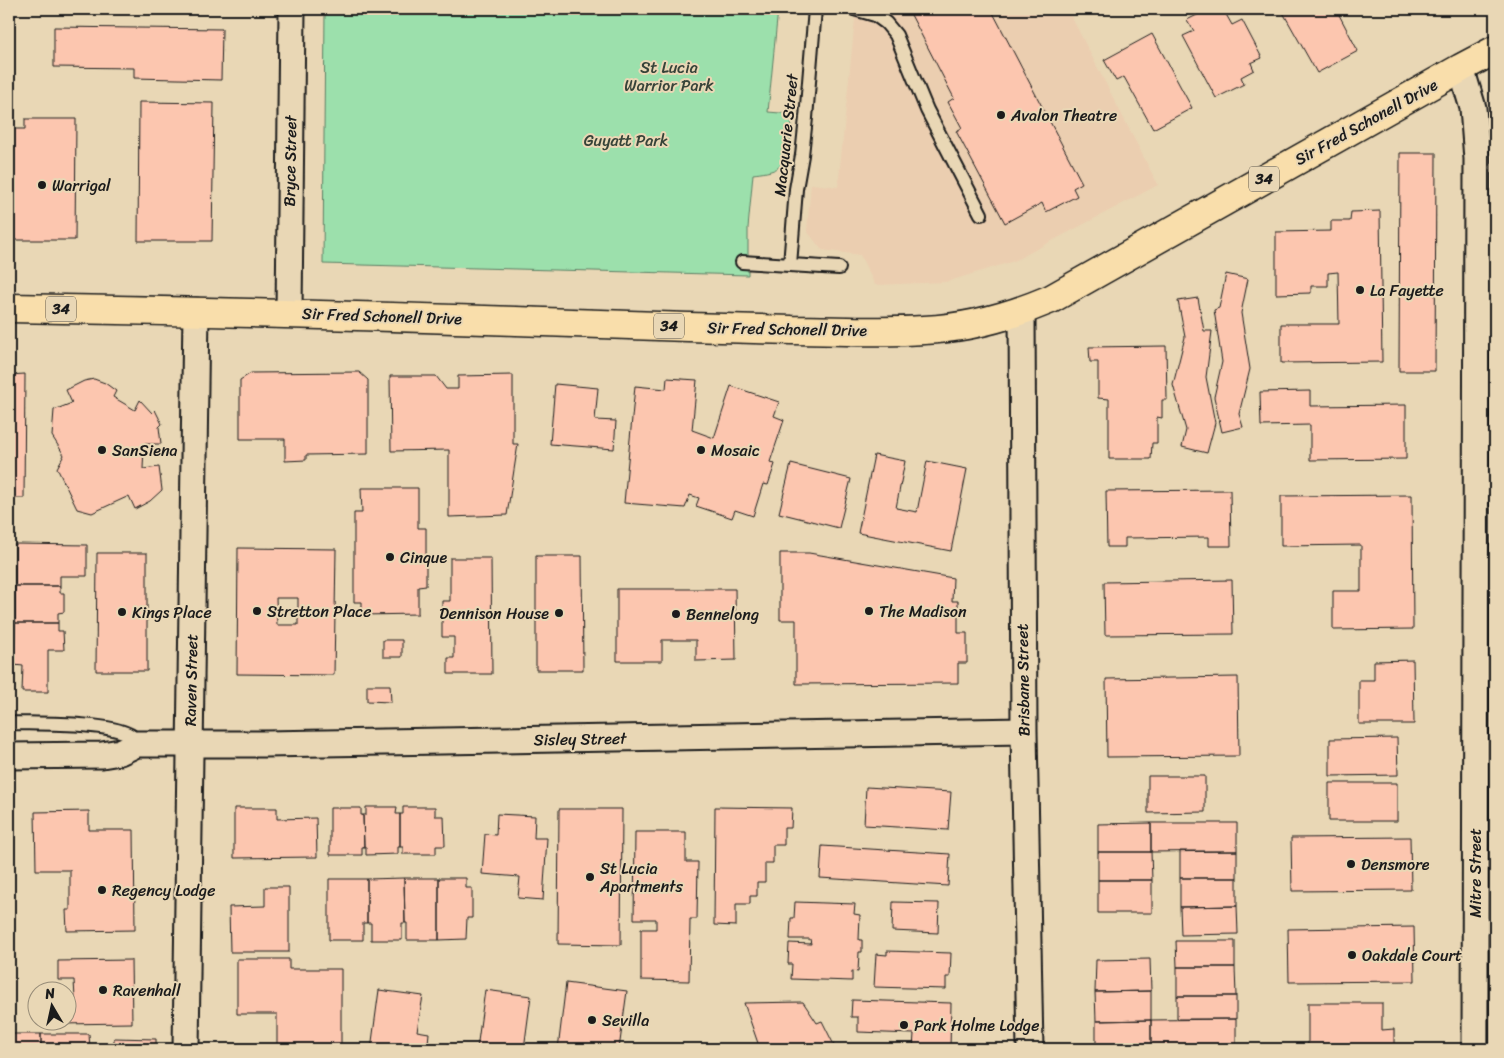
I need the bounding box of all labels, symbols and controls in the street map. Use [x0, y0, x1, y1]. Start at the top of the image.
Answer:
park label: St Lucia Warrior Park [624, 53, 714, 100]
street label: Sir Fred Schonell Drive [1289, 70, 1443, 173]
street label: Macquarie Street [765, 72, 807, 198]
place label: Avalon Theatre [1010, 101, 1117, 130]
marker: Avalon Theatre [995, 109, 1007, 121]
street label: Bryce Street [275, 115, 305, 207]
park label: Guyatt Park [584, 126, 668, 155]
road number: 34 [1249, 166, 1279, 192]
place label: Warrigal [52, 171, 111, 200]
marker: Warrigal [36, 179, 48, 191]
place label: La Fayette [1370, 276, 1444, 305]
marker: La Fayette [1354, 284, 1366, 296]
road number: 34 [46, 296, 76, 322]
street label: Sir Fred Schonell Drive [302, 299, 463, 333]
street label: Sir Fred Schonell Drive [707, 313, 868, 345]
road number: 34 [654, 314, 684, 338]
place label: SanSiena [112, 436, 178, 465]
place label: Mosaic [711, 436, 760, 465]
marker: SanSiena [96, 444, 108, 456]
marker: Mosaic [695, 444, 707, 456]
place label: Cinque [400, 543, 447, 572]
marker: Cinque [384, 551, 396, 563]
place label: Stretton Place [267, 597, 372, 626]
place label: The Madison [879, 597, 967, 626]
place label: Kings Place [132, 598, 212, 627]
place label: Dennison House [439, 599, 549, 628]
place label: Bennelong [686, 600, 759, 629]
marker: Stretton Place [251, 605, 263, 617]
marker: The Madison [863, 605, 875, 617]
marker: Kings Place [116, 606, 128, 618]
marker: Dennison House [553, 607, 565, 619]
marker: Bennelong [670, 608, 682, 620]
street label: Brisbane Street [1008, 623, 1038, 737]
street label: Raven Street [176, 634, 206, 726]
street label: Sisley Street [533, 724, 627, 754]
street label: Mitre Street [1461, 828, 1490, 918]
place label: Densmore [1361, 850, 1430, 879]
place label: St Lucia Apartments [599, 854, 684, 901]
marker: Densmore [1345, 858, 1357, 870]
marker: St Lucia Apartments [584, 871, 596, 883]
place label: Regency Lodge [112, 876, 215, 905]
marker: Regency Lodge [96, 884, 108, 896]
place label: Oakdale Court [1362, 941, 1462, 970]
marker: Oakdale Court [1346, 949, 1358, 961]
place label: Ravenhall [113, 976, 181, 1005]
north arrow [28, 980, 78, 1030]
text: N [42, 981, 57, 1007]
marker: Ravenhall [97, 984, 109, 996]
place label: Sevilla [602, 1006, 649, 1035]
place label: Park Holme Lodge [914, 1011, 1039, 1040]
marker: Sevilla [586, 1014, 598, 1026]
marker: Park Holme Lodge [898, 1019, 910, 1031]

